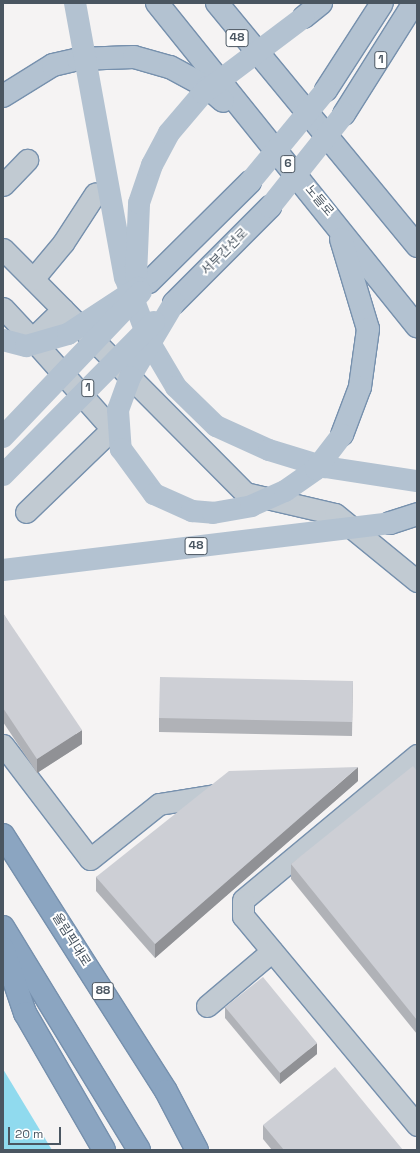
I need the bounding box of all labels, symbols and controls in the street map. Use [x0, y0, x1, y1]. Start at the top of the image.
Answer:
road number: 48 [225, 28, 249, 48]
road number: 1 [374, 50, 388, 70]
road number: 6 [280, 154, 296, 174]
street label: 노들로 [301, 182, 337, 220]
street label: 서부간선로 [198, 225, 252, 279]
road number: 1 [81, 378, 95, 398]
road number: 48 [184, 536, 208, 556]
street label: 올림픽대로 [49, 911, 93, 969]
road number: 88 [91, 981, 115, 1001]
scale bar [10, 1119, 63, 1145]
text: 20 m [15, 1126, 43, 1142]

